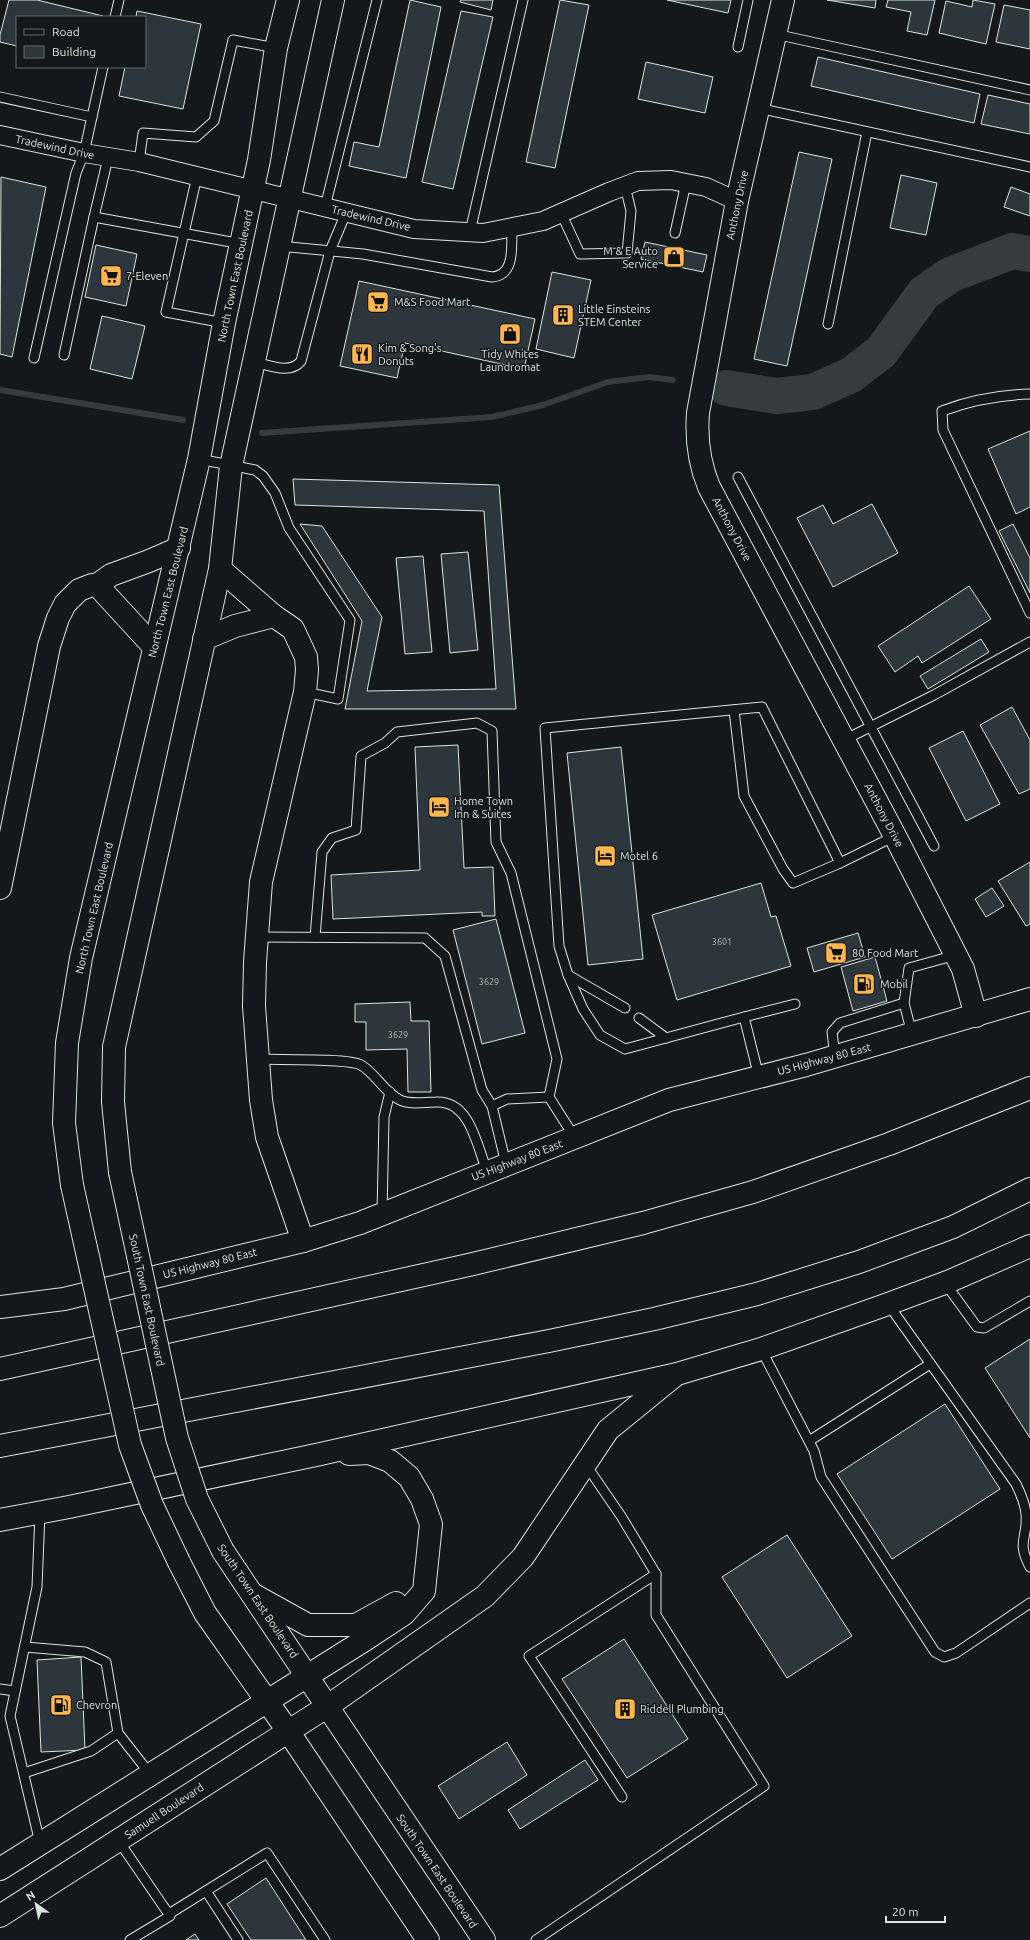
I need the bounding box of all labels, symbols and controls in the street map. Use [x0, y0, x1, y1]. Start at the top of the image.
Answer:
legend [16, 16, 146, 68]
text: Road [52, 25, 80, 38]
text: Building [52, 45, 96, 58]
street label: Tradewind Drive [14, 133, 96, 161]
street label: Anthony Drive [724, 169, 750, 241]
street label: Tradewind Drive [330, 203, 412, 233]
street label: North Town East Boulevard [215, 209, 255, 343]
shop icon: M & E Auto Service [661, 244, 687, 270]
place label: M & E Auto Service [603, 245, 658, 270]
supermarket icon: 7-Eleven [98, 263, 124, 289]
place label: 7-Eleven [126, 270, 168, 282]
supermarket icon: M&S Food Mart [365, 289, 391, 315]
place label: M&S Food Mart [394, 296, 471, 308]
building icon: Little Einsteins STEM Center [550, 302, 576, 328]
place label: Little Einsteins STEM Center [578, 303, 651, 328]
shop icon: Tidy Whites Laundromat [497, 321, 523, 347]
restaurant icon: Kim & Song's Donuts [349, 341, 375, 367]
place label: Kim & Song's Donuts [378, 342, 442, 367]
place label: Tidy Whites Laundromat [480, 348, 541, 373]
street label: Anthony Drive [710, 495, 754, 563]
street label: North Town East Boulevard [146, 525, 190, 659]
street label: Anthony Drive [862, 781, 906, 849]
hotel icon: Home Town Inn & Suites [426, 794, 452, 820]
place label: Home Town Inn & Suites [454, 795, 513, 820]
street label: North Town East Boulevard [73, 841, 115, 975]
hotel icon: Motel 6 [592, 843, 618, 869]
place label: Motel 6 [620, 850, 658, 862]
house number: 3601 [712, 937, 732, 947]
supermarket icon: 80 Food Mart [823, 940, 849, 966]
place label: 80 Food Mart [852, 947, 919, 959]
fuel station icon: Mobil [851, 971, 877, 997]
house number: 3629 [479, 977, 499, 987]
place label: Mobil [880, 978, 908, 990]
house number: 3629 [388, 1030, 408, 1040]
street label: US Highway 80 East [776, 1041, 873, 1077]
street label: US Highway 80 East [470, 1137, 565, 1183]
street label: South Town East Boulevard [127, 1233, 167, 1367]
street label: US Highway 80 East [162, 1245, 259, 1281]
street label: South Town East Boulevard [215, 1542, 301, 1660]
fuel station icon: Chevron [48, 1692, 74, 1718]
building icon: Riddell Plumbing [612, 1696, 638, 1722]
place label: Chevron [76, 1699, 117, 1711]
place label: Riddell Plumbing [640, 1703, 724, 1715]
street label: Samuell Boulevard [122, 1781, 206, 1841]
street label: South Town East Boulevard [394, 1812, 480, 1930]
north arrow [16, 1884, 56, 1924]
text: N [24, 1888, 37, 1903]
scale bar [886, 1898, 945, 1924]
text: 20 m [892, 1905, 919, 1918]

